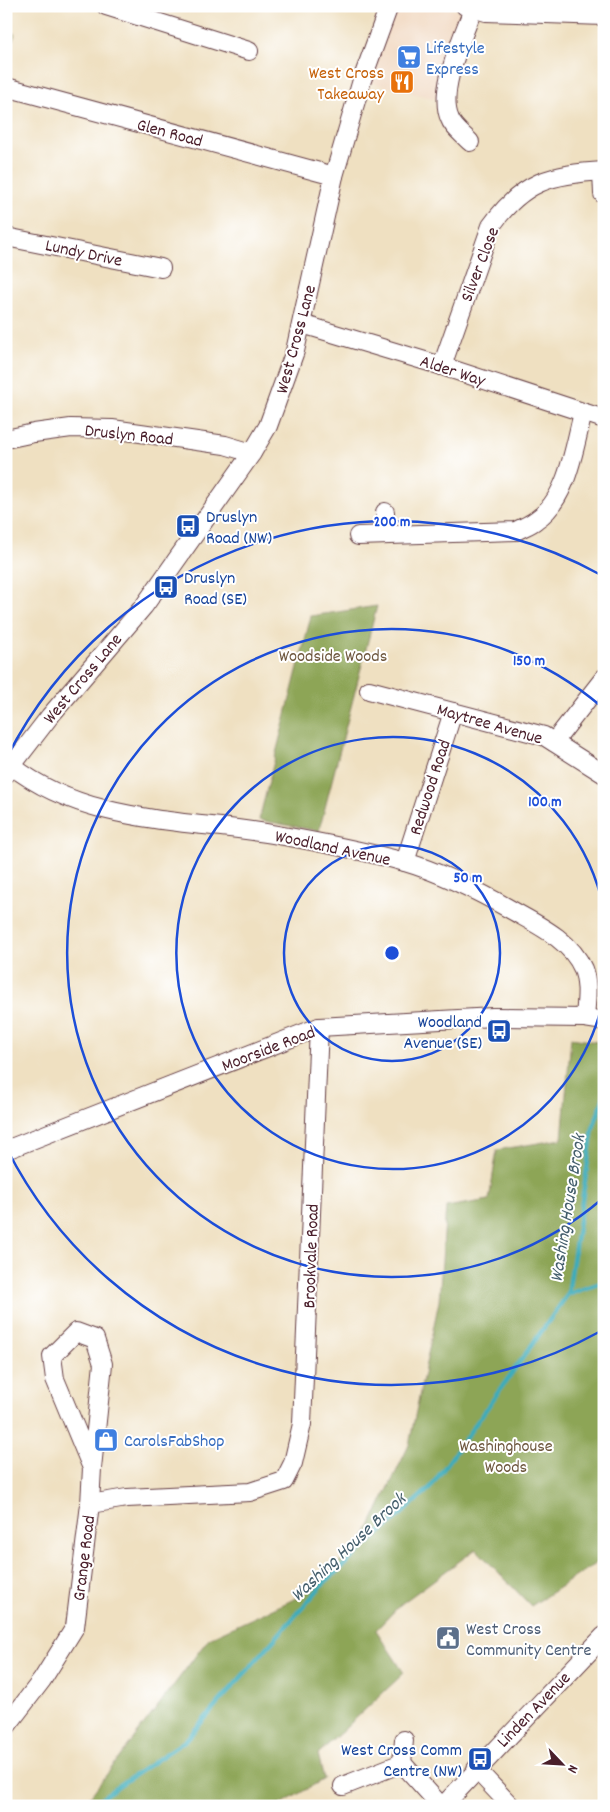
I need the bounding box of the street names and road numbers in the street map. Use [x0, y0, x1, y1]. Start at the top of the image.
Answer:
street label: Glen Road [134, 114, 205, 155]
street label: Silver Close [456, 224, 507, 306]
street label: Lundy Drive [43, 234, 124, 275]
street label: West Cross Lane [271, 282, 324, 397]
street label: Alder Way [416, 350, 489, 395]
street label: Druslyn Road [83, 419, 174, 454]
street label: West Cross Lane [39, 629, 129, 730]
street label: Maytree Avenue [434, 698, 545, 752]
street label: Redwood Road [404, 737, 459, 839]
street label: Woodland Avenue [272, 825, 393, 874]
street label: Moorside Road [219, 1021, 319, 1080]
street label: Brookvale Road [298, 1203, 327, 1309]
street label: Grange Road [68, 1514, 103, 1603]
street label: Linden Avenue [492, 1667, 578, 1754]

